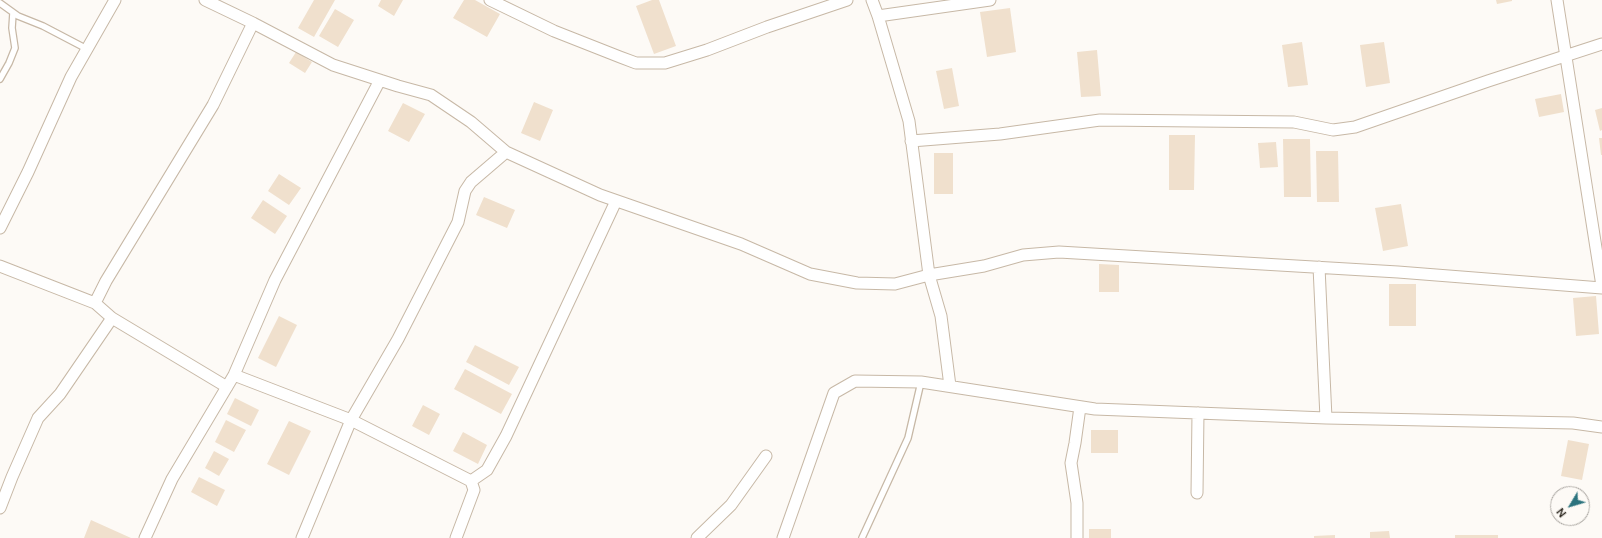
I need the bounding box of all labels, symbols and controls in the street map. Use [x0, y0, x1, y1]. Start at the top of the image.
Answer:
north arrow [1550, 486, 1590, 526]
text: N [1553, 505, 1569, 520]

